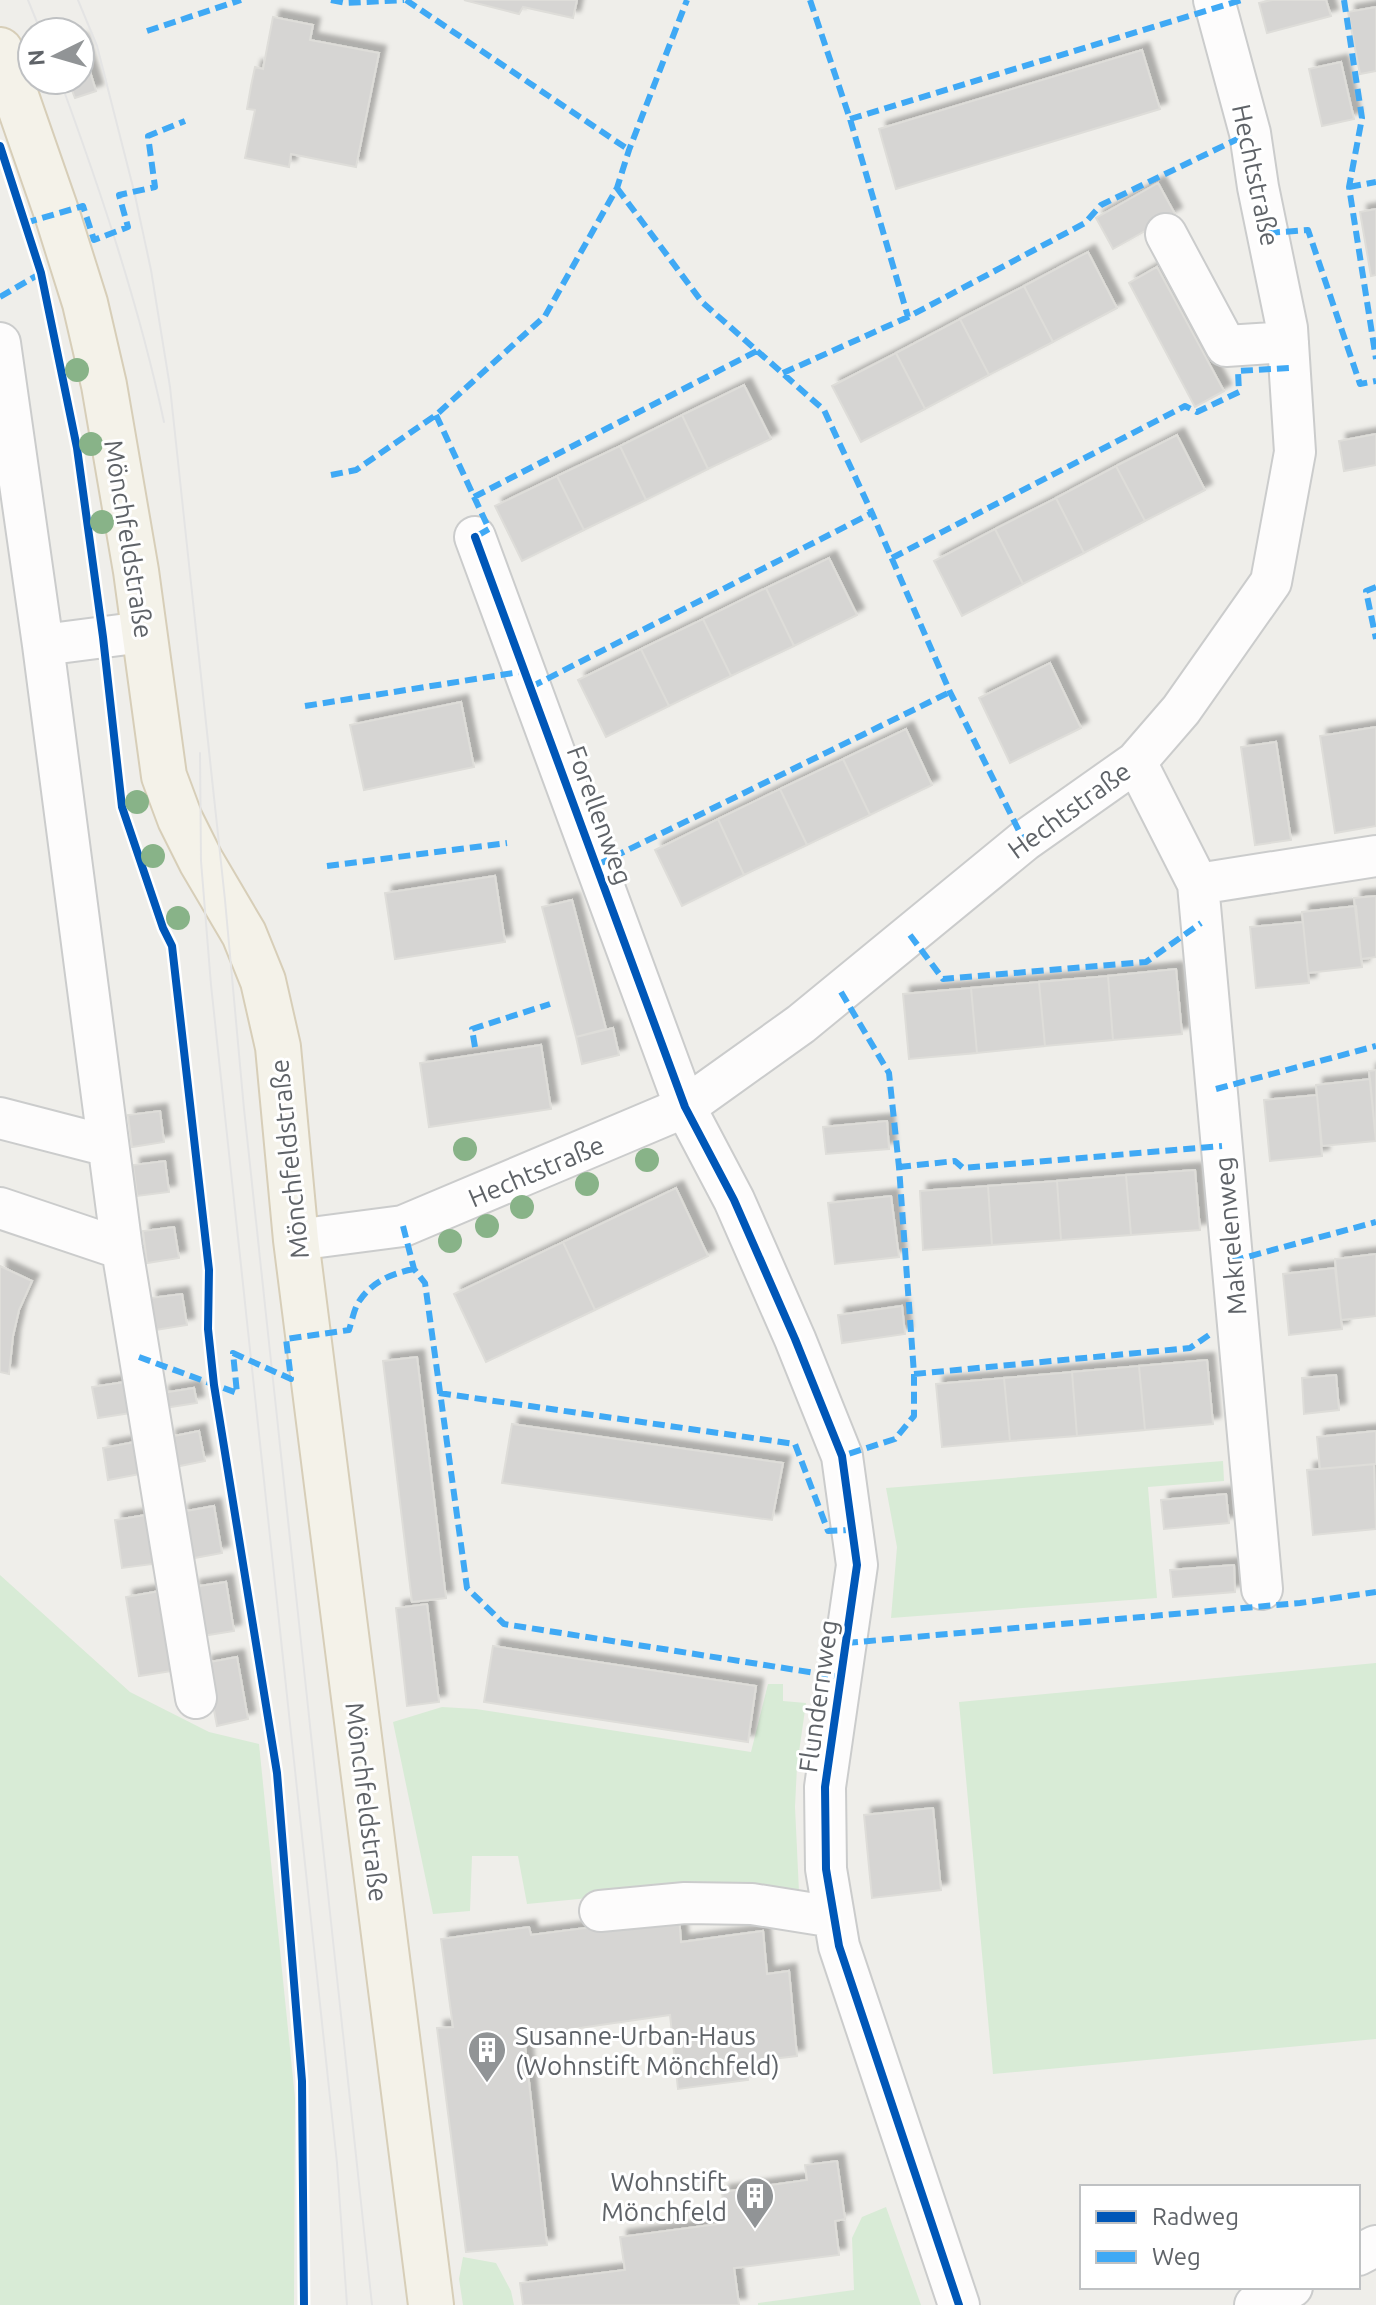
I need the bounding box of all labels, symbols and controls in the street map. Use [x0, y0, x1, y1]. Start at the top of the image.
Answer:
north arrow [16, 16, 96, 96]
text: N [22, 49, 49, 67]
street label: Hechtstraße [1227, 101, 1285, 249]
street label: Mönchfeldstraße [99, 438, 159, 640]
street label: Forellenweg [562, 742, 638, 888]
street label: Hechtstraße [1002, 756, 1136, 864]
street label: Mönchfeldstraße [264, 1058, 314, 1260]
street label: Hechtstraße [464, 1129, 608, 1213]
street label: Makrelenweg [1209, 1156, 1251, 1316]
street label: Flundernweg [793, 1618, 843, 1774]
street label: Mönchfeldstraße [340, 1701, 394, 1903]
place label: Susanne-Urban-Haus (Wohnstift Mönchfeld) [515, 2021, 780, 2080]
building icon: Susanne-Urban-Haus (Wohnstift Mönchfeld) [466, 2029, 508, 2084]
place label: Wohnstift Mönchfeld [601, 2167, 727, 2226]
building icon: Wohnstift Mönchfeld [734, 2175, 776, 2230]
legend [1080, 2185, 1360, 2289]
text: Radweg [1152, 2203, 1239, 2230]
text: Weg [1152, 2243, 1201, 2270]

